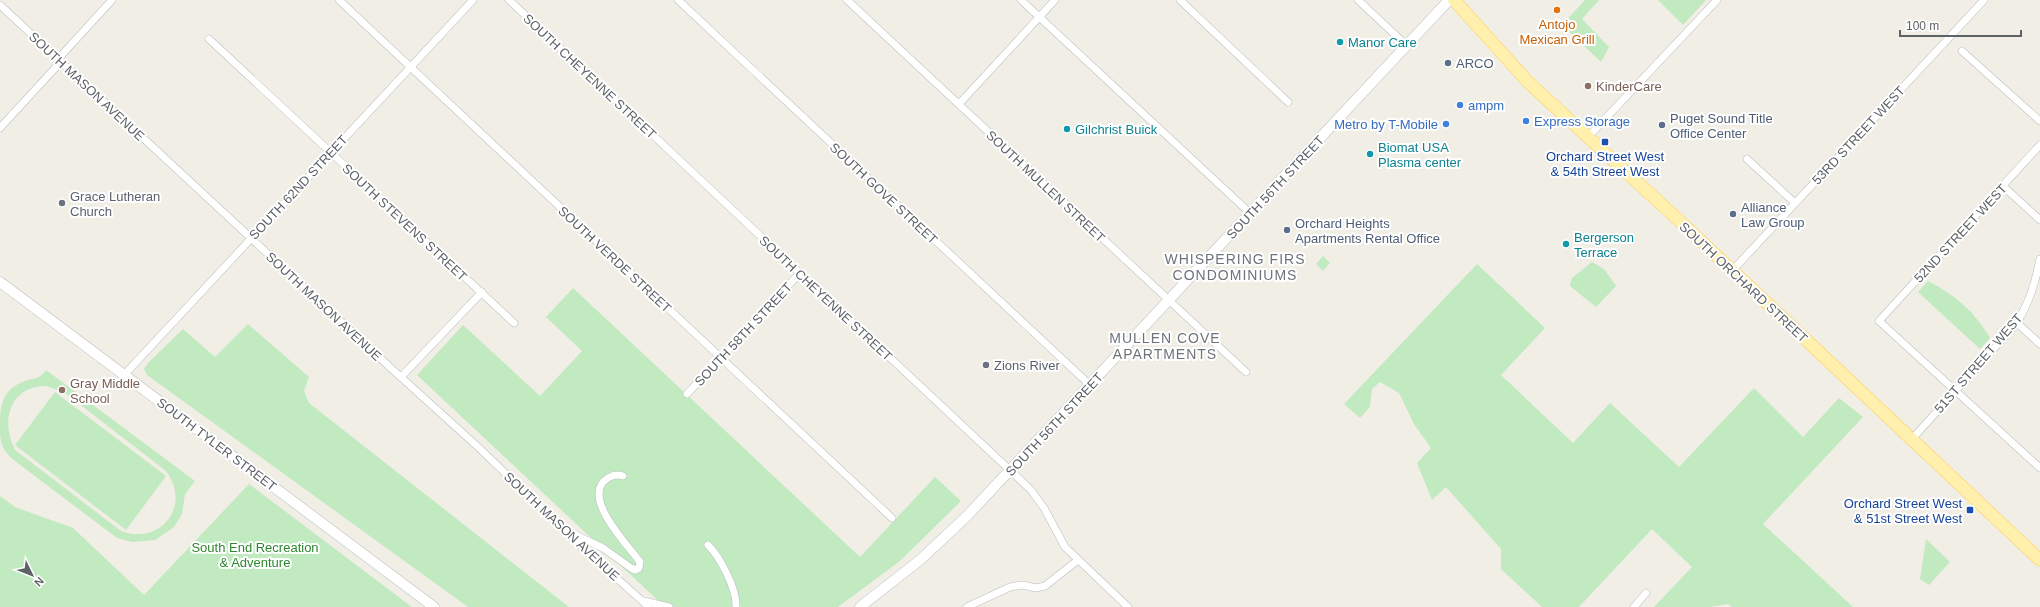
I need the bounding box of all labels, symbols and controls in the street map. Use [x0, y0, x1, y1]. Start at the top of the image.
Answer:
marker: Antojo Mexican Grill [1552, 5, 1562, 15]
street label: SOUTH CHEYENNE STREET [520, 11, 659, 142]
scale bar [1900, 12, 2021, 38]
place label: Antojo Mexican Grill [1519, 17, 1595, 47]
text: 100 m [1906, 19, 1939, 33]
street label: SOUTH MASON AVENUE [26, 29, 148, 144]
place label: Manor Care [1348, 35, 1417, 50]
marker: Manor Care [1335, 37, 1345, 47]
place label: ARCO [1456, 56, 1494, 71]
marker: ARCO [1443, 58, 1453, 68]
place label: KinderCare [1596, 79, 1662, 94]
marker: KinderCare [1583, 81, 1593, 91]
street label: 53RD STREET WEST [1809, 83, 1908, 188]
place label: ampm [1468, 98, 1504, 113]
marker: ampm [1455, 100, 1465, 110]
place label: Puget Sound Title Office Center [1670, 111, 1773, 141]
place label: Express Storage [1534, 114, 1630, 129]
marker: Express Storage [1521, 116, 1531, 126]
place label: Metro by T-Mobile [1334, 117, 1438, 132]
marker: Metro by T-Mobile [1441, 119, 1451, 129]
marker: Puget Sound Title Office Center [1657, 120, 1667, 130]
place label: Gilchrist Buick [1075, 122, 1158, 137]
marker: Gilchrist Buick [1062, 124, 1072, 134]
street label: SOUTH MULLEN STREET [983, 127, 1108, 245]
street label: SOUTH 62ND STREET [246, 132, 351, 243]
street label: SOUTH 56TH STREET [1224, 133, 1327, 242]
marker: Orchard Street West & 54th Street West [1600, 137, 1610, 147]
street label: SOUTH GOVE STREET [827, 140, 941, 247]
place label: Biomat USA Plasma center [1378, 140, 1462, 170]
marker: Biomat USA Plasma center [1365, 149, 1375, 159]
place label: Orchard Street West & 54th Street West [1546, 149, 1665, 179]
street label: SOUTH STEVENS STREET [339, 161, 470, 284]
street label: 52ND STREET WEST [1911, 181, 2010, 286]
place label: Grace Lutheran Church [70, 189, 160, 219]
marker: Grace Lutheran Church [57, 198, 67, 208]
place label: Alliance Law Group [1741, 200, 1805, 230]
street label: SOUTH VERDE STREET [555, 203, 674, 316]
marker: Alliance Law Group [1728, 209, 1738, 219]
place label: Orchard Heights Apartments Rental Office [1295, 216, 1440, 246]
street label: SOUTH ORCHARD STREET [1676, 219, 1811, 346]
marker: Orchard Heights Apartments Rental Office [1282, 225, 1292, 235]
place label: Bergerson Terrace [1574, 230, 1634, 260]
street label: SOUTH CHEYENNE STREET [756, 233, 895, 364]
marker: Bergerson Terrace [1561, 239, 1571, 249]
street label: SOUTH MASON AVENUE [263, 249, 385, 364]
district label: WHISPERING FIRS CONDOMINIUMS [1164, 251, 1306, 283]
street label: SOUTH 58TH STREET [692, 280, 795, 389]
street label: 51ST STREET WEST [1931, 311, 2026, 416]
district label: MULLEN COVE APARTMENTS [1109, 330, 1221, 362]
place label: Zions River [994, 358, 1060, 373]
marker: Zions River [981, 360, 991, 370]
street label: SOUTH 56TH STREET [1003, 370, 1106, 479]
place label: Gray Middle School [70, 376, 140, 406]
marker: Gray Middle School [57, 385, 67, 395]
street label: SOUTH TYLER STREET [154, 395, 279, 494]
street label: SOUTH MASON AVENUE [501, 469, 623, 584]
place label: Orchard Street West & 51st Street West [1844, 496, 1962, 526]
marker: Orchard Street West & 51st Street West [1965, 505, 1975, 515]
park label: South End Recreation & Adventure [191, 540, 319, 570]
north arrow [12, 555, 52, 595]
text: N [32, 575, 46, 589]

